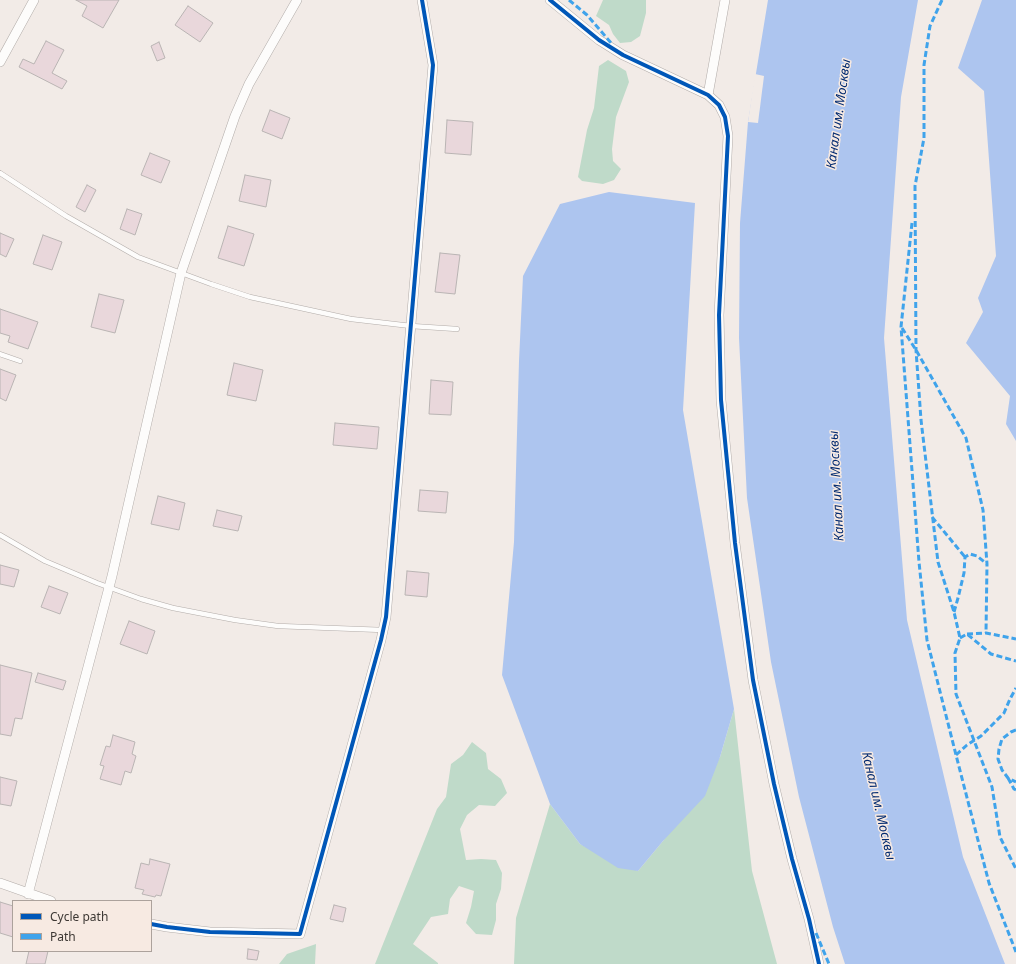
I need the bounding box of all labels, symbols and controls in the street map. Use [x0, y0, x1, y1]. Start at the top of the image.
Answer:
water label: Канал им. Москвы [824, 58, 854, 170]
water label: Канал им. Москвы [826, 430, 848, 542]
water label: Канал им. Москвы [858, 750, 898, 862]
legend [12, 900, 152, 952]
text: Cycle path [50, 908, 108, 925]
text: Path [50, 928, 76, 945]

